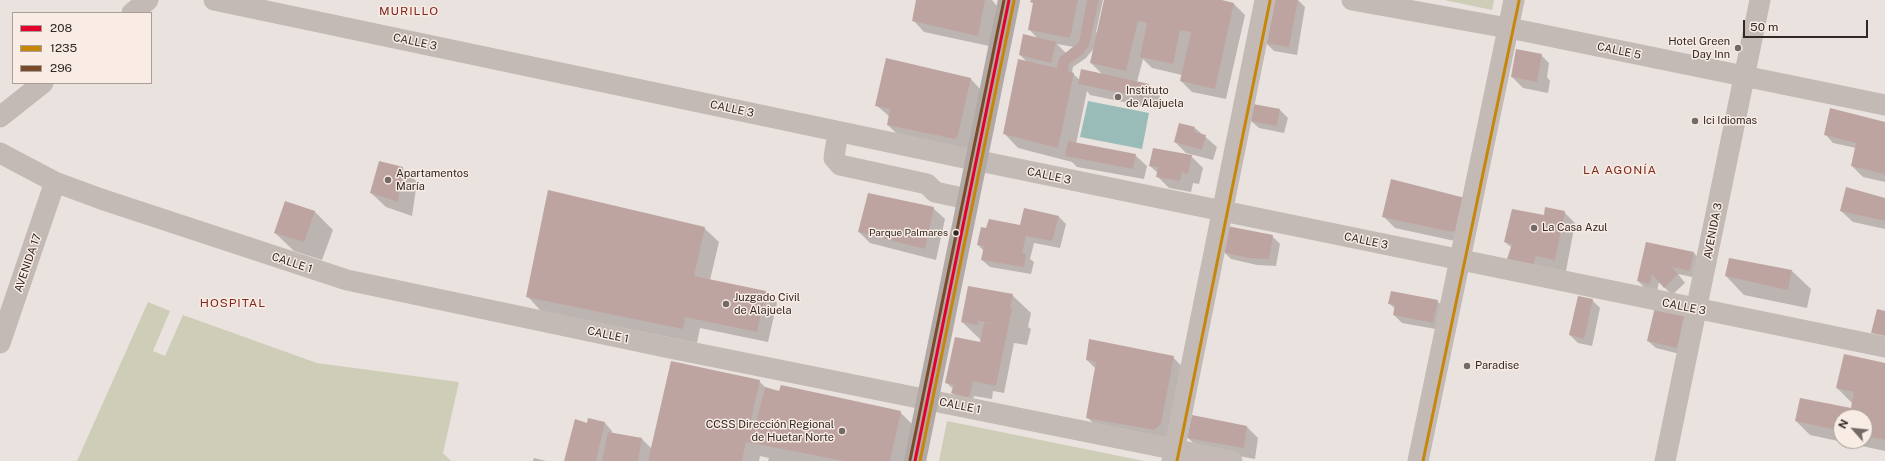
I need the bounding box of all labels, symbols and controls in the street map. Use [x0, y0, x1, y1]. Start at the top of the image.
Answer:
district label: MURILLO [379, 4, 439, 18]
legend [12, 12, 152, 84]
scale bar [1745, 12, 1870, 38]
text: 50 m [1750, 20, 1778, 34]
text: 208 [50, 21, 72, 35]
street label: CALLE 3 [392, 31, 438, 53]
place label: Hotel Green Day Inn [1668, 35, 1730, 61]
street label: CALLE 5 [1596, 40, 1642, 62]
text: 1235 [50, 41, 77, 55]
marker: Hotel Green Day Inn [1733, 43, 1743, 53]
text: 296 [50, 61, 72, 75]
place label: Instituto de Alajuela [1126, 84, 1184, 110]
marker: Instituto de Alajuela [1113, 92, 1123, 102]
street label: CALLE 3 [709, 98, 755, 120]
place label: Ici Idiomas [1703, 114, 1757, 128]
marker: Ici Idiomas [1690, 116, 1700, 126]
district label: LA AGONÍA [1583, 163, 1657, 177]
street label: CALLE 3 [1026, 165, 1072, 187]
place label: Apartamentos María [396, 167, 469, 193]
marker: Apartamentos María [383, 175, 393, 185]
street label: AVENIDA 3 [1701, 202, 1725, 260]
place label: La Casa Azul [1542, 221, 1608, 235]
marker: La Casa Azul [1529, 223, 1539, 233]
place label: Parque Palmares [869, 227, 948, 239]
marker: Parque Palmares [951, 228, 961, 238]
street label: CALLE 3 [1343, 230, 1389, 252]
street label: AVENIDA 17 [12, 232, 44, 294]
street label: CALLE 1 [270, 250, 314, 276]
place label: Juzgado Civil de Alajuela [734, 291, 800, 317]
district label: HOSPITAL [200, 296, 266, 310]
street label: CALLE 3 [1661, 296, 1707, 318]
marker: Juzgado Civil de Alajuela [721, 299, 731, 309]
street label: CALLE 1 [586, 324, 630, 346]
place label: Paradise [1475, 359, 1519, 373]
marker: Paradise [1462, 361, 1472, 371]
street label: CALLE 1 [938, 396, 982, 416]
north arrow [1833, 409, 1873, 449]
text: N [1836, 417, 1850, 431]
place label: CCSS Dirección Regional de Huetar Norte [706, 418, 834, 444]
marker: CCSS Dirección Regional de Huetar Norte [837, 426, 847, 436]

